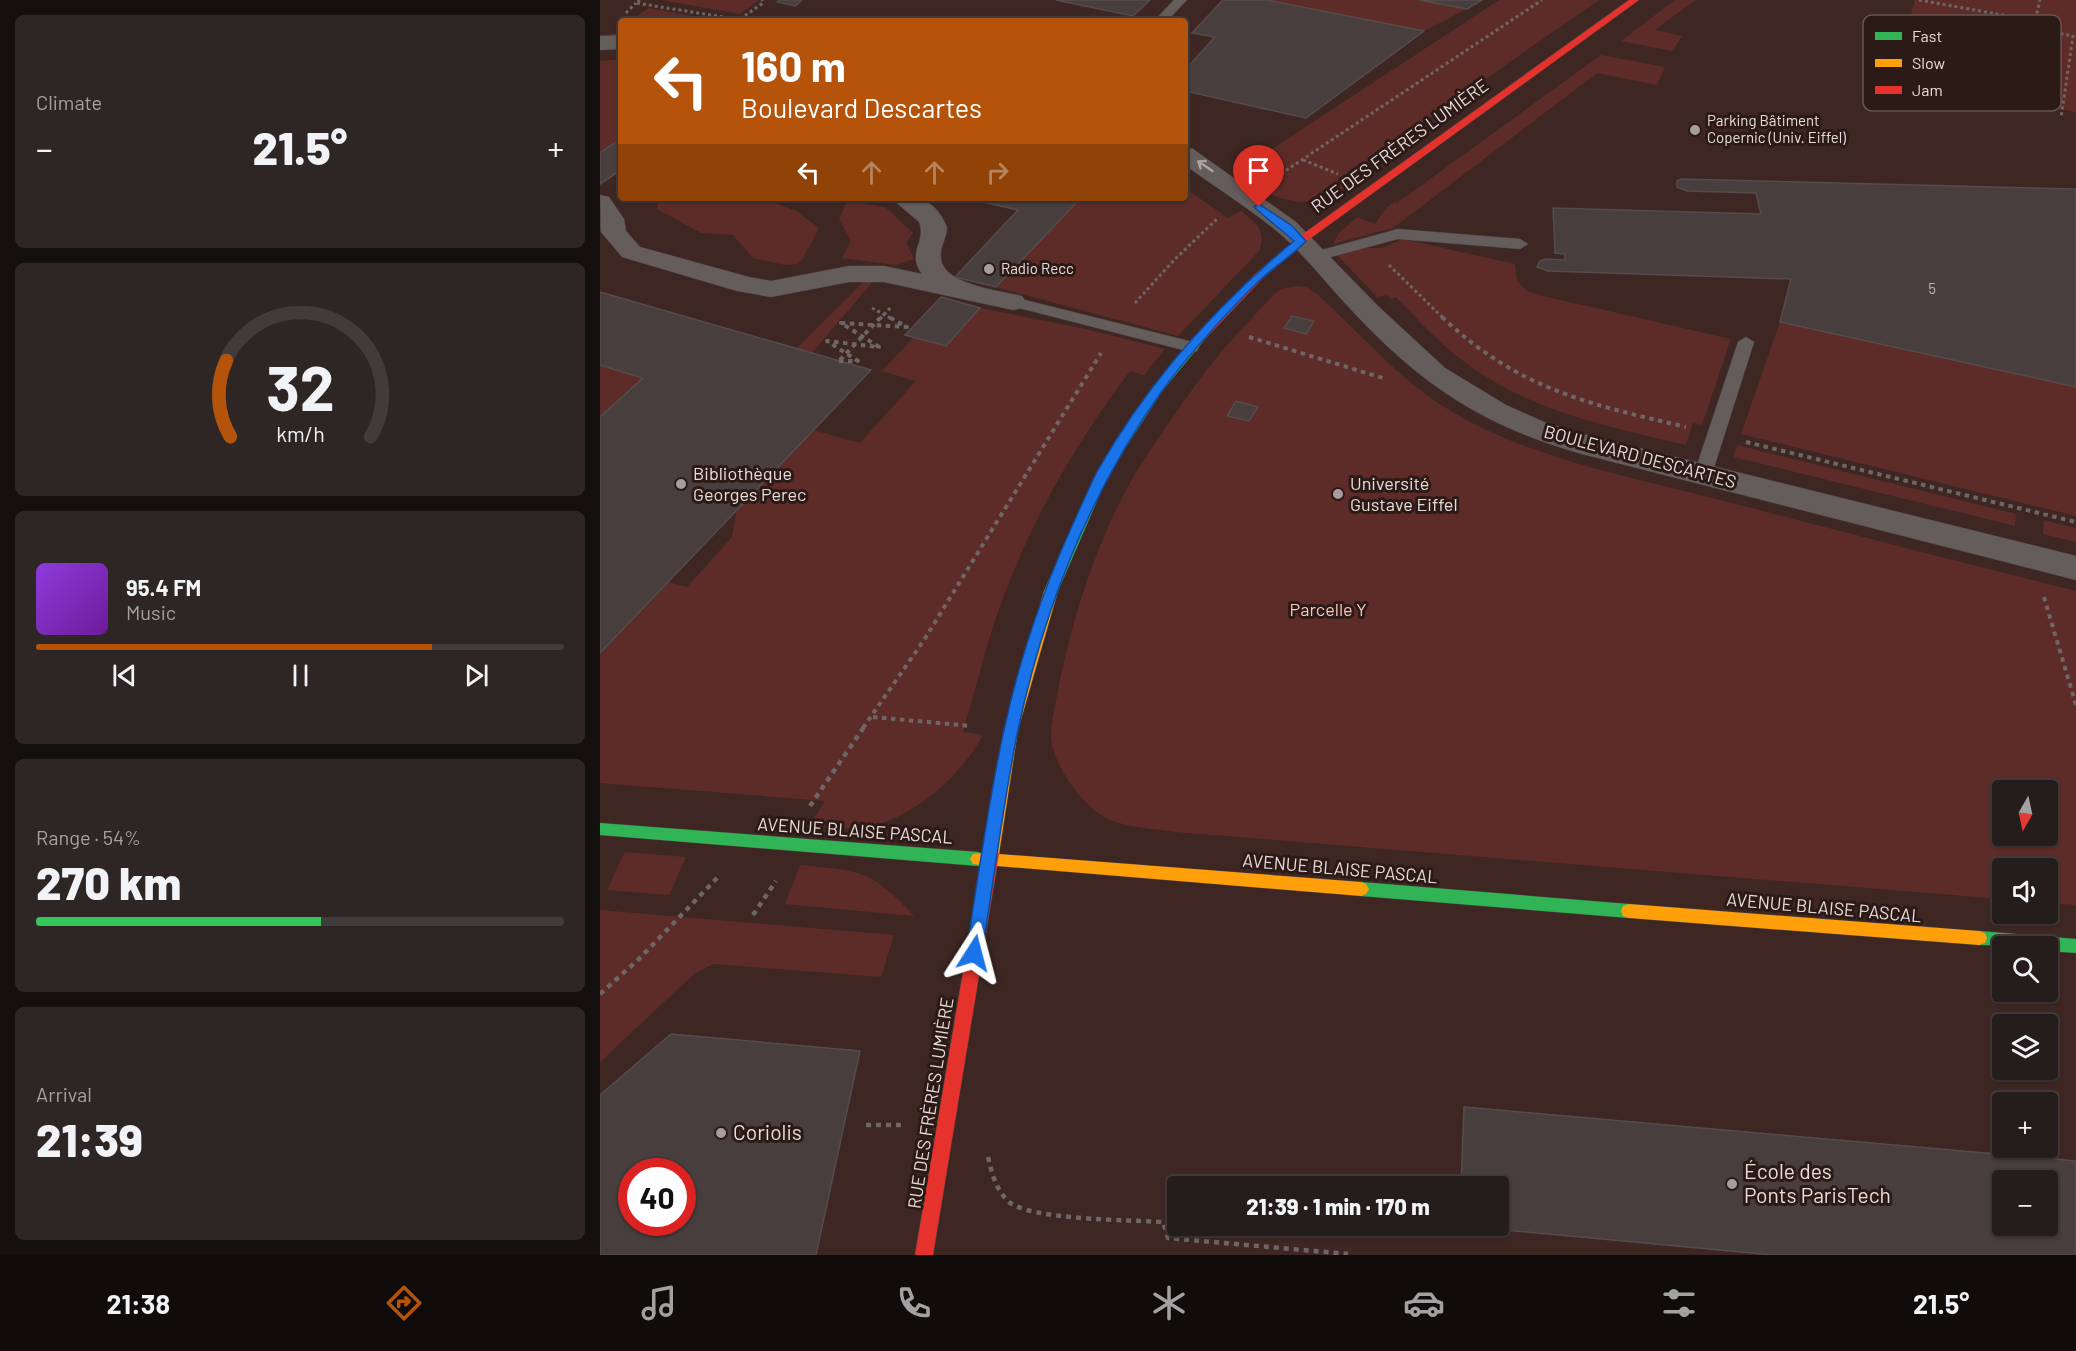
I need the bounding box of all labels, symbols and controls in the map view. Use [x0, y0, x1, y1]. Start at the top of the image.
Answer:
legend [1863, 15, 2061, 111]
text: Fast [1912, 26, 1942, 45]
text: 160 m [741, 40, 846, 90]
icon: left [642, 42, 720, 120]
text: Slow [1912, 53, 1945, 72]
street label: RUE DES FRÈRES LUMIÈRE [1307, 73, 1492, 217]
text: Jam [1912, 80, 1943, 99]
text: Climate [36, 90, 102, 114]
text: Boulevard Descartes [741, 91, 982, 123]
place label: Parking Bâtiment Copernic (Univ. Eiffel) [1707, 111, 1846, 146]
text: 21.5° [253, 120, 347, 174]
marker: Parking Bâtiment Copernic (Univ. Eiffel) [1688, 123, 1702, 137]
text: − [36, 128, 53, 168]
text: + [548, 128, 564, 168]
pin [1233, 145, 1284, 207]
icon: arrive [1242, 154, 1275, 187]
icon: left [792, 156, 825, 189]
icon: ahead [855, 156, 888, 189]
icon: ahead [918, 156, 951, 189]
icon: right [981, 156, 1014, 189]
one-way arrow [1196, 160, 1213, 173]
place label: Radio Recc [1001, 259, 1074, 277]
marker: Radio Recc [982, 262, 996, 276]
house number: 5 [1928, 279, 1936, 297]
text: 32 [266, 349, 334, 423]
street label: BOULEVARD DESCARTES [1542, 420, 1739, 492]
text: km/h [276, 421, 324, 446]
place label: Bibliothèque Georges Perec [693, 462, 806, 505]
place label: Université Gustave Eiffel [1350, 472, 1458, 515]
marker: Bibliothèque Georges Perec [674, 477, 688, 491]
marker: Université Gustave Eiffel [1331, 487, 1345, 501]
text: 95.4 FM [126, 574, 201, 600]
park label: Parcelle Y [1290, 598, 1366, 620]
text: Music [126, 600, 176, 624]
icon: previous [108, 659, 141, 692]
icon: pause [284, 659, 317, 692]
icon: next [460, 659, 493, 692]
north arrow [1992, 780, 2058, 846]
map controls [1992, 780, 2058, 1236]
street label: AVENUE BLAISE PASCAL [757, 812, 953, 848]
text: Range · 54% [36, 825, 141, 849]
street label: AVENUE BLAISE PASCAL [1242, 849, 1438, 887]
text: 270 km [36, 855, 181, 909]
button: sound [1992, 858, 2058, 924]
street label: AVENUE BLAISE PASCAL [1726, 888, 1922, 926]
position arrow [942, 921, 1006, 985]
button: search [1992, 936, 2058, 1002]
street label: RUE DES FRÈRES LUMIÈRE [902, 996, 958, 1210]
button: layers [1992, 1014, 2058, 1080]
text: Arrival [36, 1082, 92, 1106]
button: + [1992, 1092, 2058, 1158]
text: 21:39 [36, 1112, 143, 1166]
place label: Coriolis [733, 1119, 802, 1144]
marker: Coriolis [714, 1126, 728, 1140]
speed limit sign: 40 [618, 1158, 696, 1236]
place label: École des Ponts ParisTech [1744, 1158, 1891, 1207]
button: − [1992, 1170, 2058, 1236]
marker: École des Ponts ParisTech [1725, 1177, 1739, 1191]
text: 21:39 · 1 min · 170 m [1246, 1193, 1430, 1219]
icon: directions [383, 1282, 425, 1324]
icon: music [638, 1282, 680, 1324]
icon: phone [893, 1282, 935, 1324]
icon: climate [1148, 1282, 1190, 1324]
icon: car [1403, 1282, 1445, 1324]
icon: filters [1658, 1282, 1700, 1324]
text: 21:38 [106, 1287, 170, 1319]
text: 21.5° [1913, 1287, 1969, 1319]

